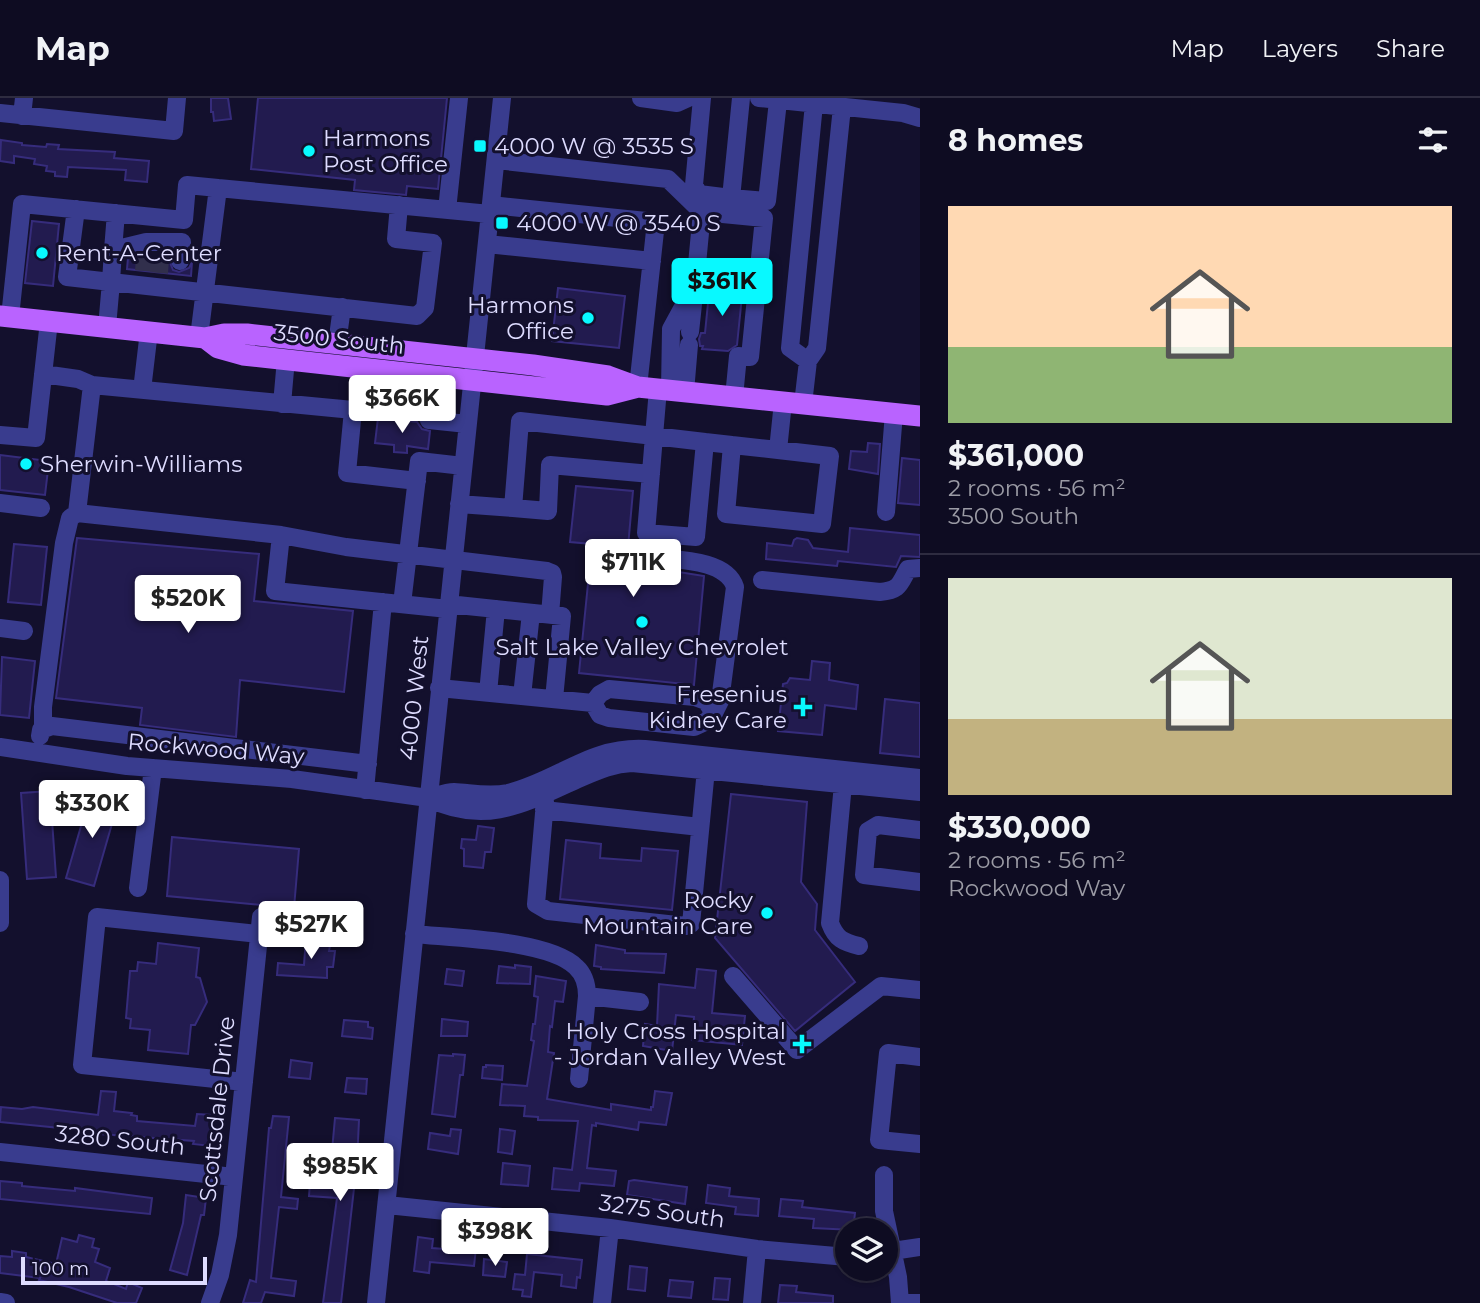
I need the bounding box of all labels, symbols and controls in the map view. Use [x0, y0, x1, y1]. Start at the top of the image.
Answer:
text: Map [35, 28, 110, 68]
text: Map [1170, 34, 1224, 63]
text: Layers [1262, 34, 1338, 63]
text: Share [1376, 34, 1445, 63]
icon: filters [1414, 121, 1452, 159]
text: 8 homes [948, 122, 1083, 159]
place label: Harmons Post Office [323, 124, 448, 178]
place label: 4000 W @ 3535 S [494, 132, 694, 160]
marker: 4000 W @ 3535 S [472, 138, 488, 154]
marker: Harmons Post Office [301, 143, 317, 159]
place label: 4000 W @ 3540 S [516, 209, 721, 237]
marker: 4000 W @ 3540 S [494, 215, 510, 231]
place label: Rent-A-Center [56, 239, 222, 267]
marker: Rent-A-Center [34, 245, 50, 261]
icon: home [1137, 251, 1263, 377]
pin: $361K [673, 258, 771, 318]
text: $361K [688, 267, 756, 295]
place label: Harmons Office [467, 291, 574, 345]
marker: Harmons Office [580, 310, 596, 326]
street label: 3500 South [272, 318, 406, 360]
pin: $366K [353, 376, 451, 435]
text: $366K [365, 384, 439, 412]
text: $361,000 [948, 437, 1084, 474]
place label: Sherwin-Williams [40, 450, 242, 478]
marker: Sherwin-Williams [18, 456, 34, 472]
text: 2 rooms · 56 m² [948, 474, 1126, 502]
text: 3500 South [948, 502, 1079, 530]
pin: $711K [584, 540, 682, 599]
text: $711K [601, 548, 665, 576]
pin: $520K [139, 575, 237, 635]
text: $520K [151, 584, 225, 612]
marker: Salt Lake Valley Chevrolet [634, 614, 650, 630]
icon: home [1137, 623, 1263, 749]
place label: Salt Lake Valley Chevrolet [495, 633, 789, 661]
street label: 4000 West [394, 634, 434, 762]
place label: Fresenius Kidney Care [649, 680, 787, 734]
marker: Fresenius Kidney Care [793, 697, 813, 717]
street label: Rockwood Way [127, 727, 306, 771]
pin: $330K [43, 780, 141, 840]
text: $330K [55, 789, 129, 817]
text: $330,000 [948, 809, 1091, 846]
text: 2 rooms · 56 m² [948, 846, 1126, 874]
text: Rockwood Way [948, 874, 1125, 902]
place label: Rocky Mountain Care [583, 886, 754, 940]
pin: $527K [262, 902, 360, 961]
marker: Rocky Mountain Care [759, 905, 775, 921]
text: $527K [274, 910, 348, 938]
street label: Scottsdale Drive [193, 1015, 241, 1203]
place label: Holy Cross Hospital - Jordan Valley West [554, 1017, 786, 1071]
marker: Holy Cross Hospital - Jordan Valley West [792, 1034, 812, 1054]
street label: 3280 South [54, 1119, 186, 1161]
pin: $985K [291, 1144, 389, 1203]
text: $985K [303, 1152, 377, 1180]
street label: 3275 South [597, 1188, 727, 1234]
pin: $398K [446, 1208, 544, 1268]
text: $398K [457, 1217, 533, 1245]
map controls [835, 1218, 898, 1281]
button: layers [835, 1218, 898, 1281]
scale bar [21, 1254, 206, 1286]
text: 100 m [32, 1257, 89, 1280]

